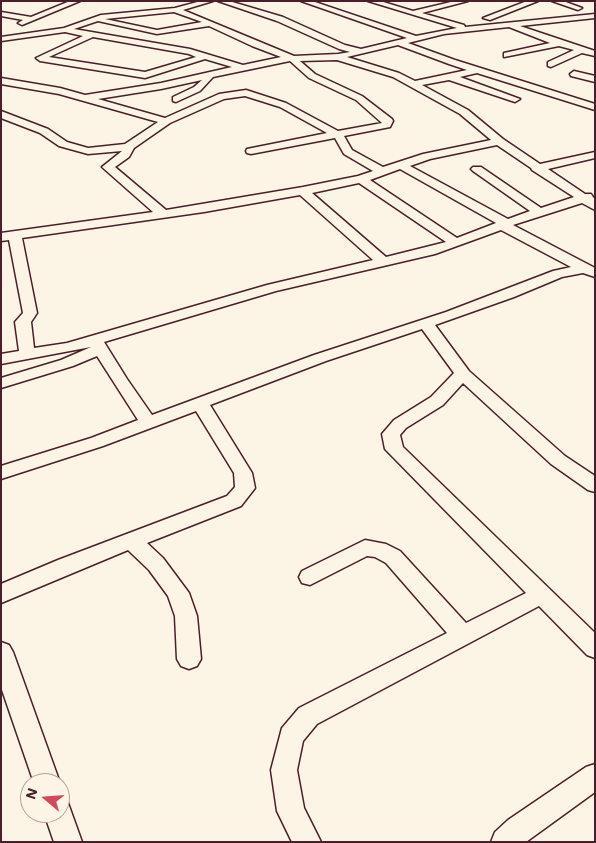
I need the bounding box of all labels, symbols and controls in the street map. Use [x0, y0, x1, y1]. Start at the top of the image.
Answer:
north arrow [20, 773, 70, 823]
text: N [21, 786, 42, 802]

